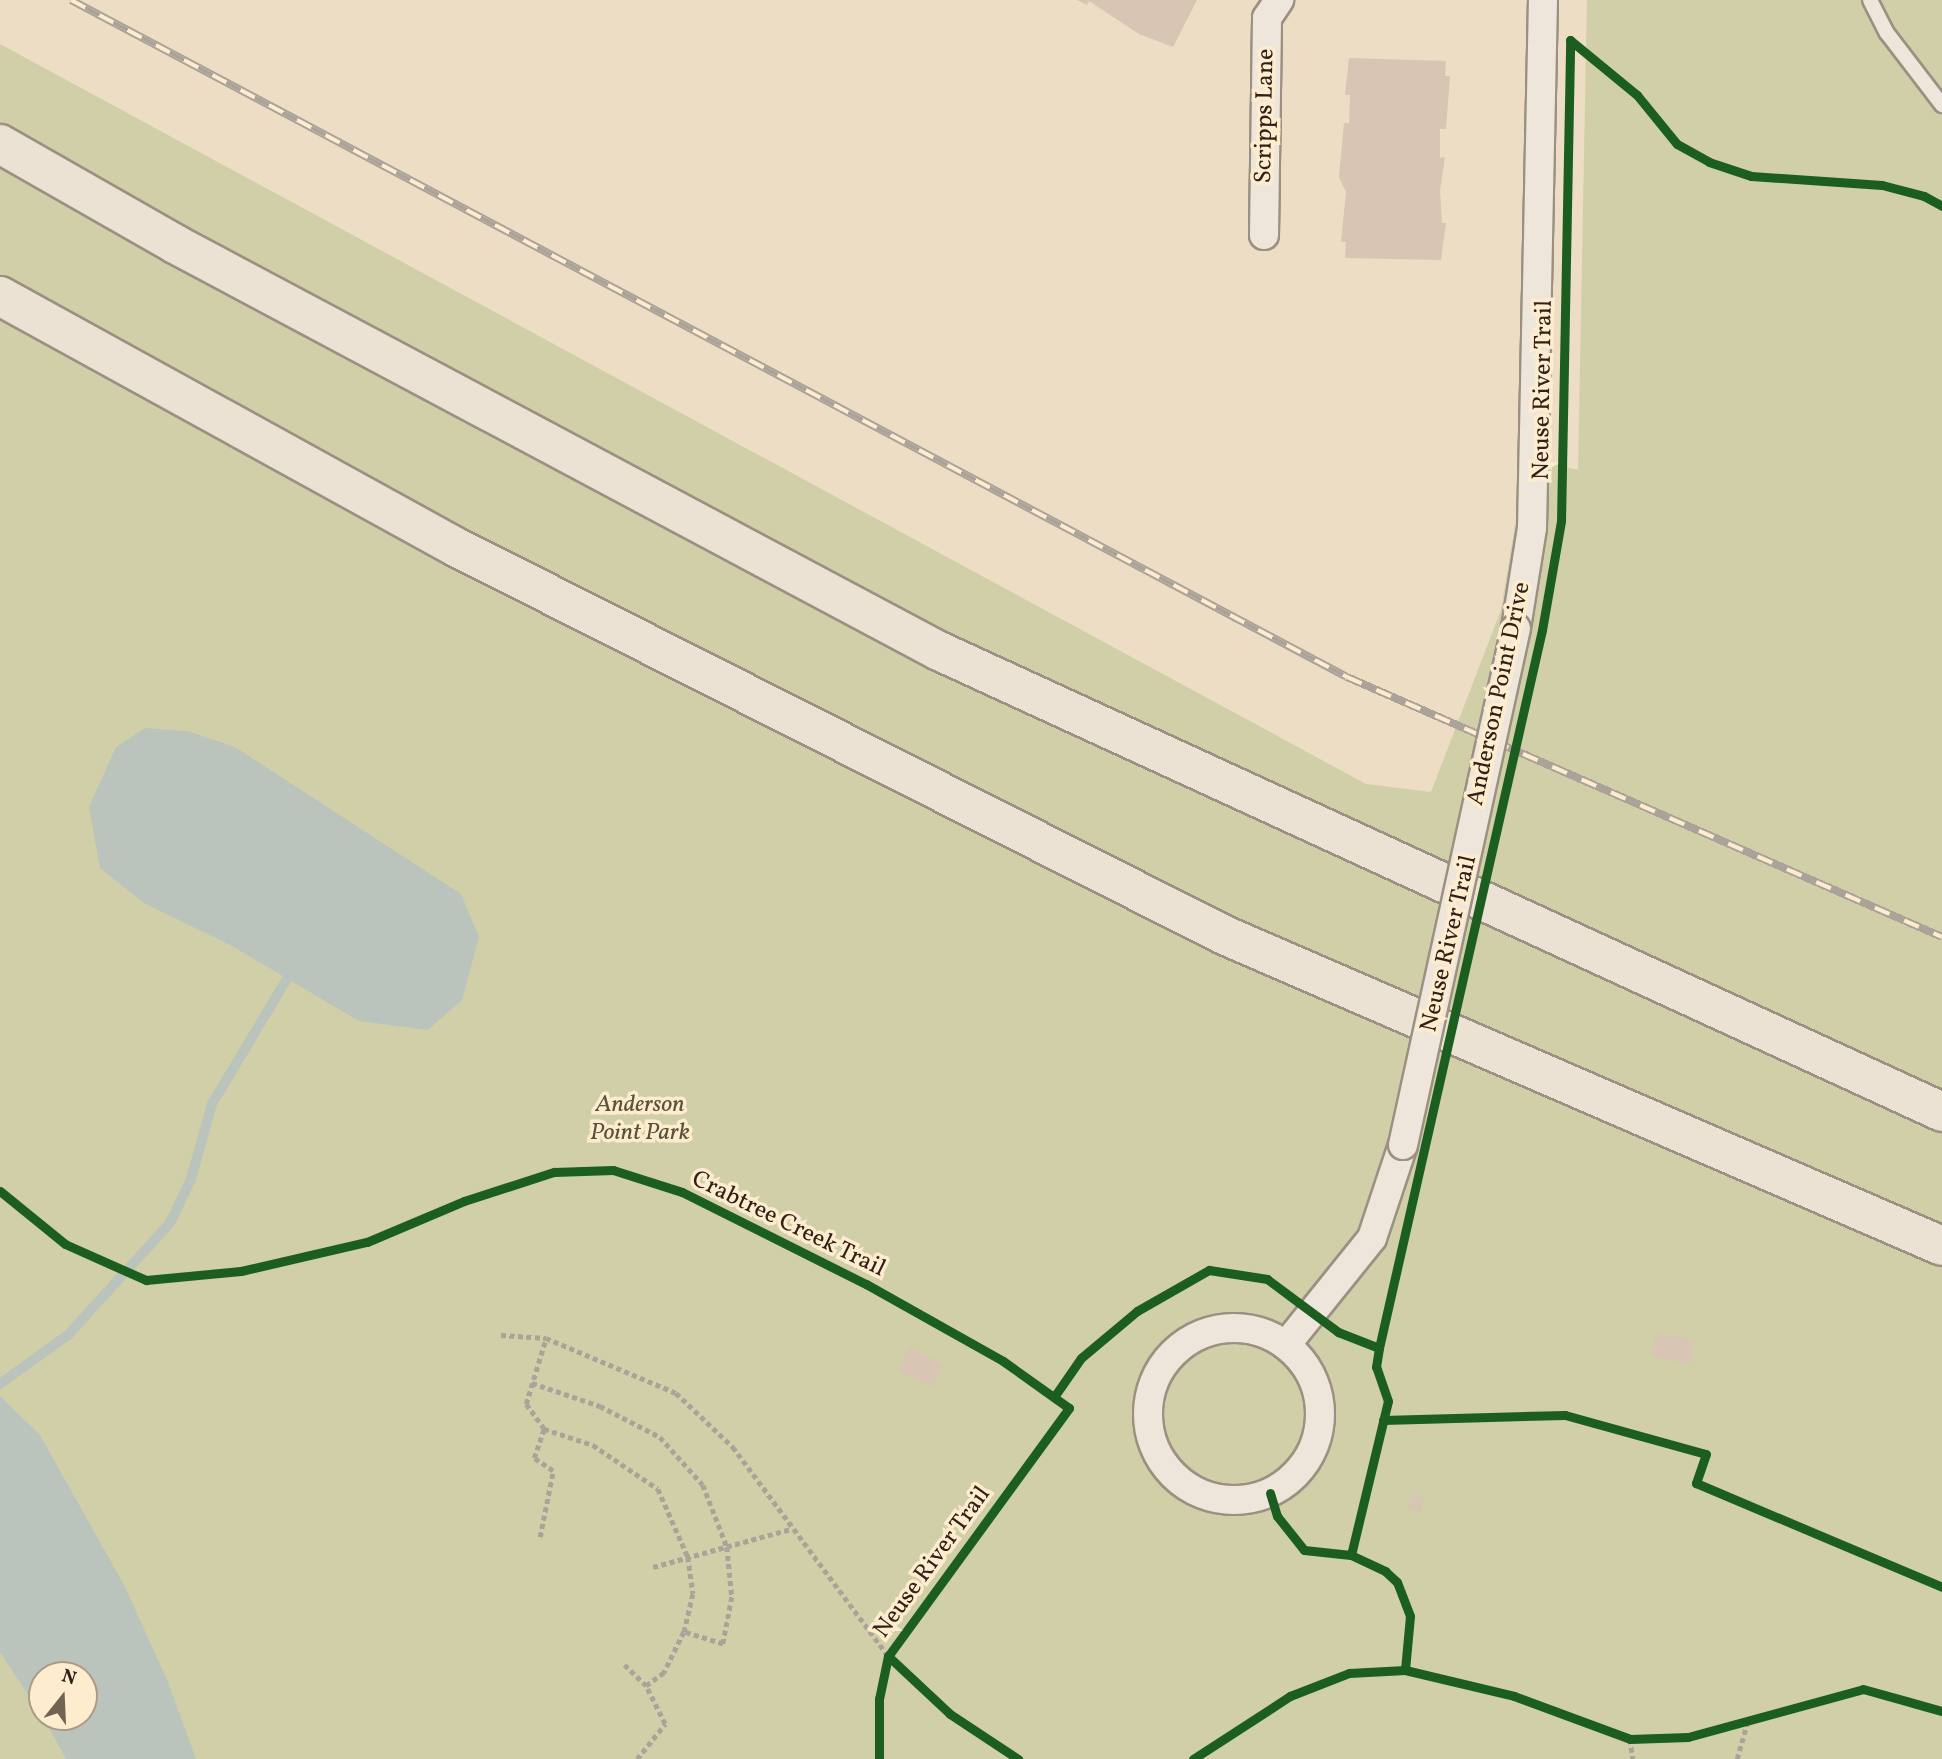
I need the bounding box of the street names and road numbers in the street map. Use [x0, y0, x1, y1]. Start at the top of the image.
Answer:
street label: Scripps Lane [1250, 48, 1282, 184]
street label: Neuse River Trail [1528, 299, 1560, 481]
street label: Anderson Point Drive [1462, 580, 1538, 808]
street label: Neuse River Trail [1416, 853, 1484, 1035]
street label: Crabtree Creek Trail [686, 1165, 890, 1285]
street label: Neuse River Trail [868, 1481, 998, 1645]

